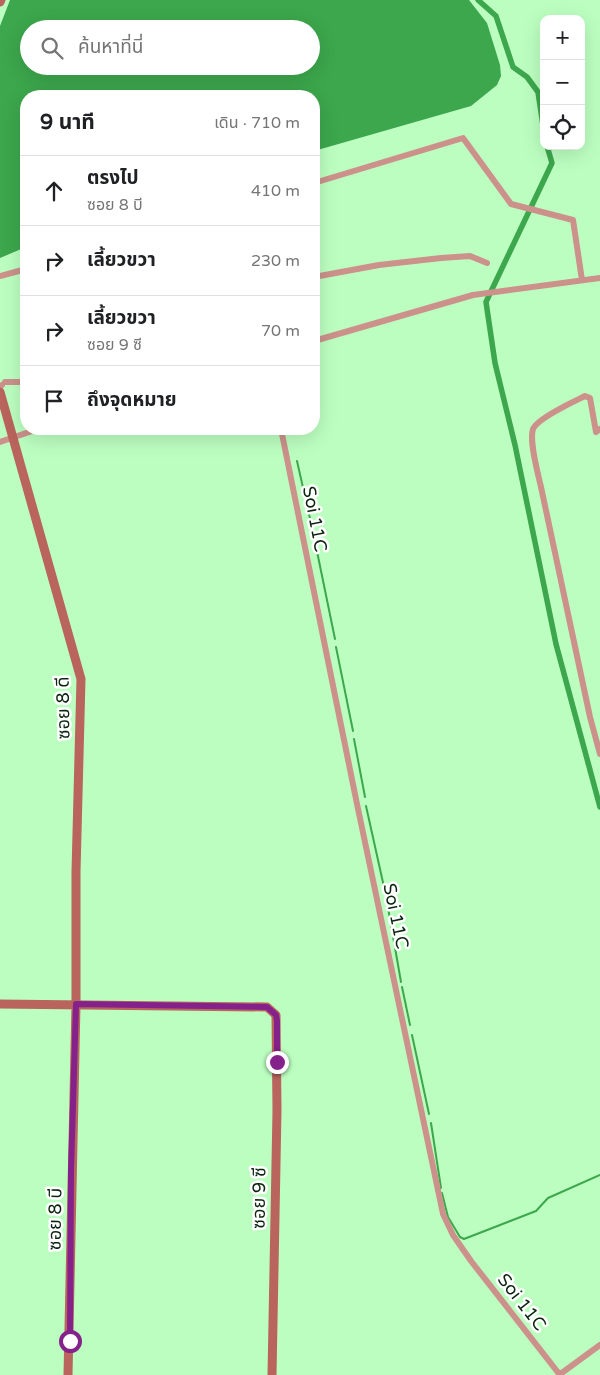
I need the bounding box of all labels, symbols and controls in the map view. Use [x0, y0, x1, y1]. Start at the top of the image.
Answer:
map controls [540, 15, 585, 150]
button: + [540, 15, 585, 60]
search box [20, 20, 320, 75]
icon: search [38, 34, 66, 62]
text: ค้นหาที่นี่ [78, 36, 143, 58]
button: − [540, 60, 585, 105]
button: locate [540, 105, 585, 150]
text: 9 นาที [40, 110, 95, 135]
text: เดิน · 710 m [214, 113, 300, 133]
text: ตรงไป [87, 167, 139, 189]
icon: ahead [40, 177, 68, 205]
text: 410 m [251, 181, 300, 201]
text: ซอย 8 บี [87, 195, 143, 215]
icon: right [40, 247, 68, 275]
text: เลี้ยวขวา [87, 249, 156, 271]
text: 230 m [251, 251, 300, 271]
text: เลี้ยวขวา [87, 307, 156, 329]
icon: right [40, 317, 68, 345]
text: 70 m [261, 321, 300, 341]
text: ซอย 9 ซี [87, 335, 142, 355]
icon: arrive [40, 387, 68, 415]
text: ถึงจุดหมาย [87, 389, 177, 411]
street label: Soi 11C [298, 484, 332, 554]
street label: ซอย 8 ดี [51, 676, 75, 740]
street label: Soi 11C [378, 881, 414, 951]
route end [266, 1051, 289, 1074]
street label: ซอย 9 ซี [247, 1167, 271, 1229]
street label: ซอย 8 บี [43, 1188, 67, 1250]
street label: Soi 11C [493, 1269, 551, 1335]
route start [59, 1330, 82, 1353]

